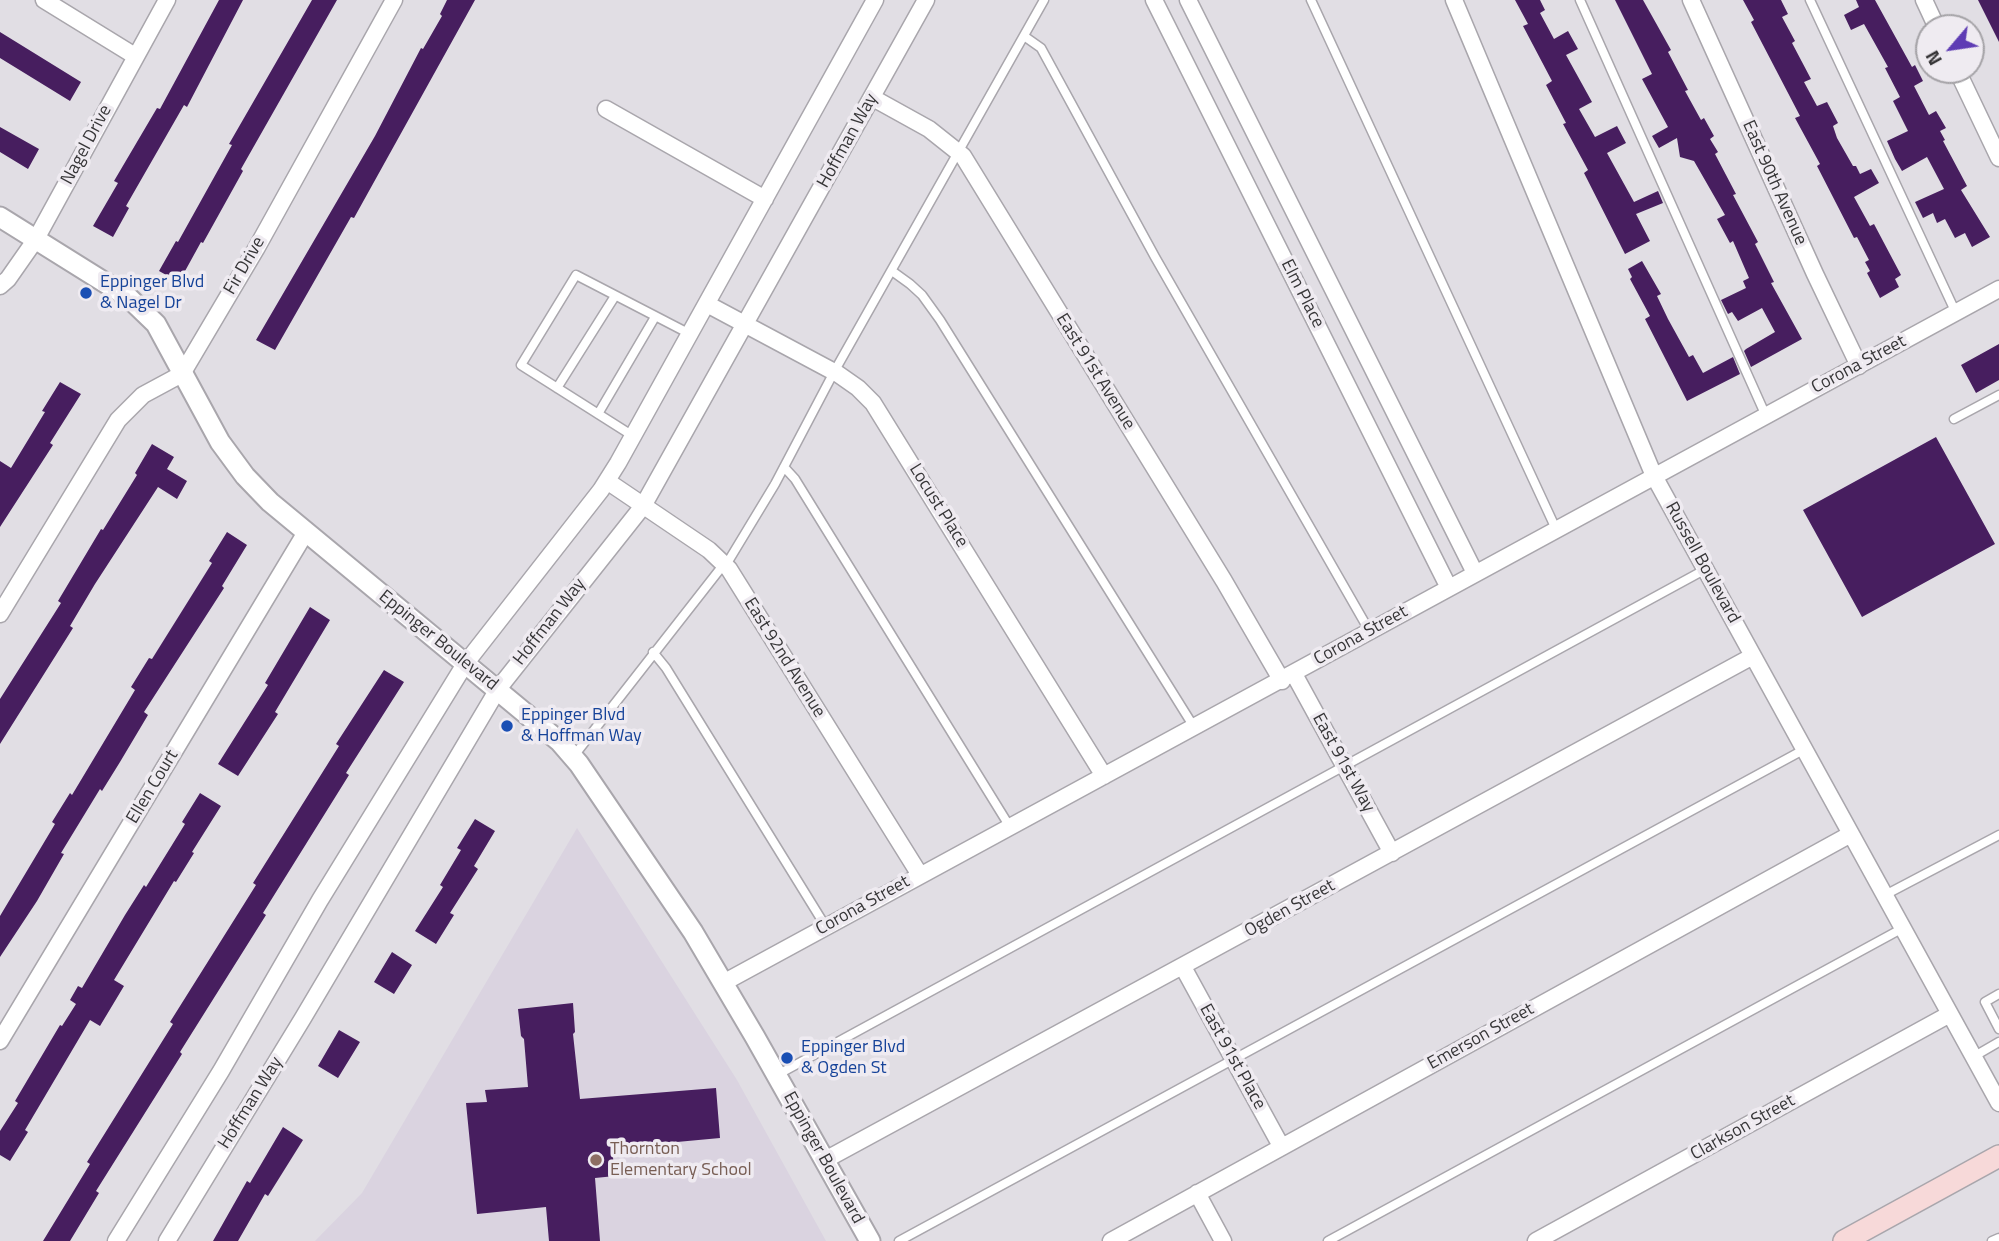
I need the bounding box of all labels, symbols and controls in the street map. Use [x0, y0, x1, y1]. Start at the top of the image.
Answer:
north arrow [1915, 14, 1985, 84]
text: N [1917, 46, 1949, 71]
street label: Hoffman Way [813, 90, 883, 192]
street label: Nagel Drive [57, 102, 117, 188]
street label: East 90th Avenue [1737, 117, 1811, 249]
street label: Fir Drive [220, 233, 270, 299]
street label: Elm Place [1276, 256, 1328, 332]
place label: Eppinger Blvd & Nagel Dr [100, 272, 204, 314]
marker: Eppinger Blvd & Nagel Dr [78, 285, 94, 301]
street label: East 91st Avenue [1051, 310, 1139, 434]
street label: Corona Street [1808, 331, 1910, 399]
street label: Locust Place [904, 460, 972, 552]
street label: Russell Boulevard [1660, 499, 1744, 627]
street label: Hoffman Way [509, 574, 591, 670]
street label: Eppinger Boulevard [374, 586, 502, 696]
street label: East 92nd Avenue [738, 594, 830, 722]
street label: Corona Street [1310, 601, 1412, 671]
place label: Eppinger Blvd & Hoffman Way [521, 705, 642, 748]
street label: East 91st Way [1307, 710, 1379, 816]
marker: Eppinger Blvd & Hoffman Way [499, 718, 515, 734]
street label: Ellen Court [123, 746, 183, 828]
street label: Corona Street [812, 871, 914, 941]
street label: Ogden Street [1241, 875, 1339, 943]
street label: Emerson Street [1424, 999, 1538, 1075]
street label: East 91st Place [1194, 1001, 1270, 1113]
place label: Eppinger Blvd & Ogden St [801, 1037, 905, 1080]
marker: Eppinger Blvd & Ogden St [779, 1050, 795, 1066]
street label: Hoffman Way [214, 1053, 288, 1153]
street label: Eppinger Boulevard [778, 1088, 868, 1228]
street label: Clarkson Street [1687, 1091, 1799, 1165]
place label: Thornton Elementary School [610, 1139, 752, 1182]
marker: Thornton Elementary School [588, 1152, 604, 1168]

